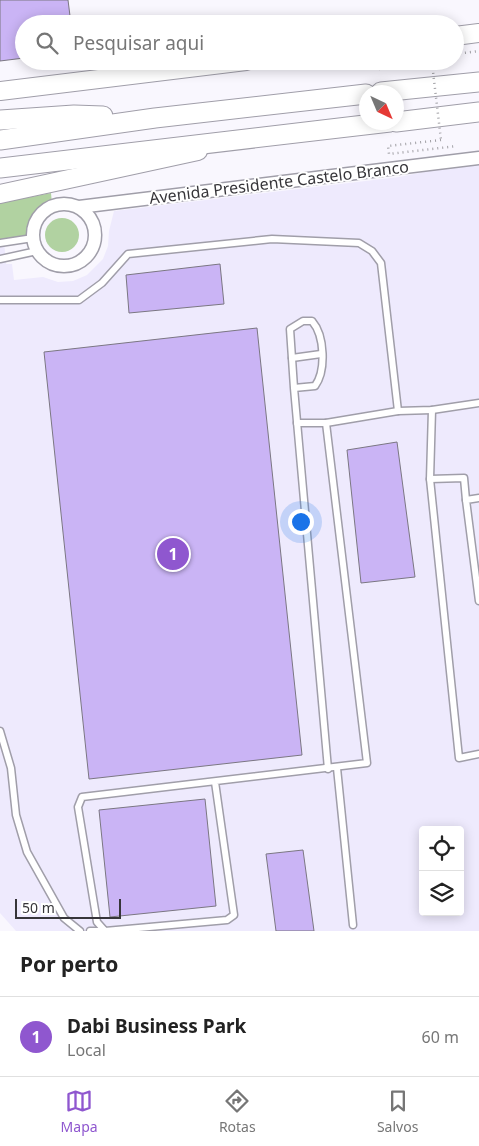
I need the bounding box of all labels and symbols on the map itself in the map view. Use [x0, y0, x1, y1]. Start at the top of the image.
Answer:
north arrow [359, 85, 404, 130]
street label: Avenida Presidente Castelo Branco [148, 155, 410, 209]
your location [288, 509, 314, 535]
pin: 1 [157, 535, 189, 573]
scale bar [15, 896, 121, 919]

